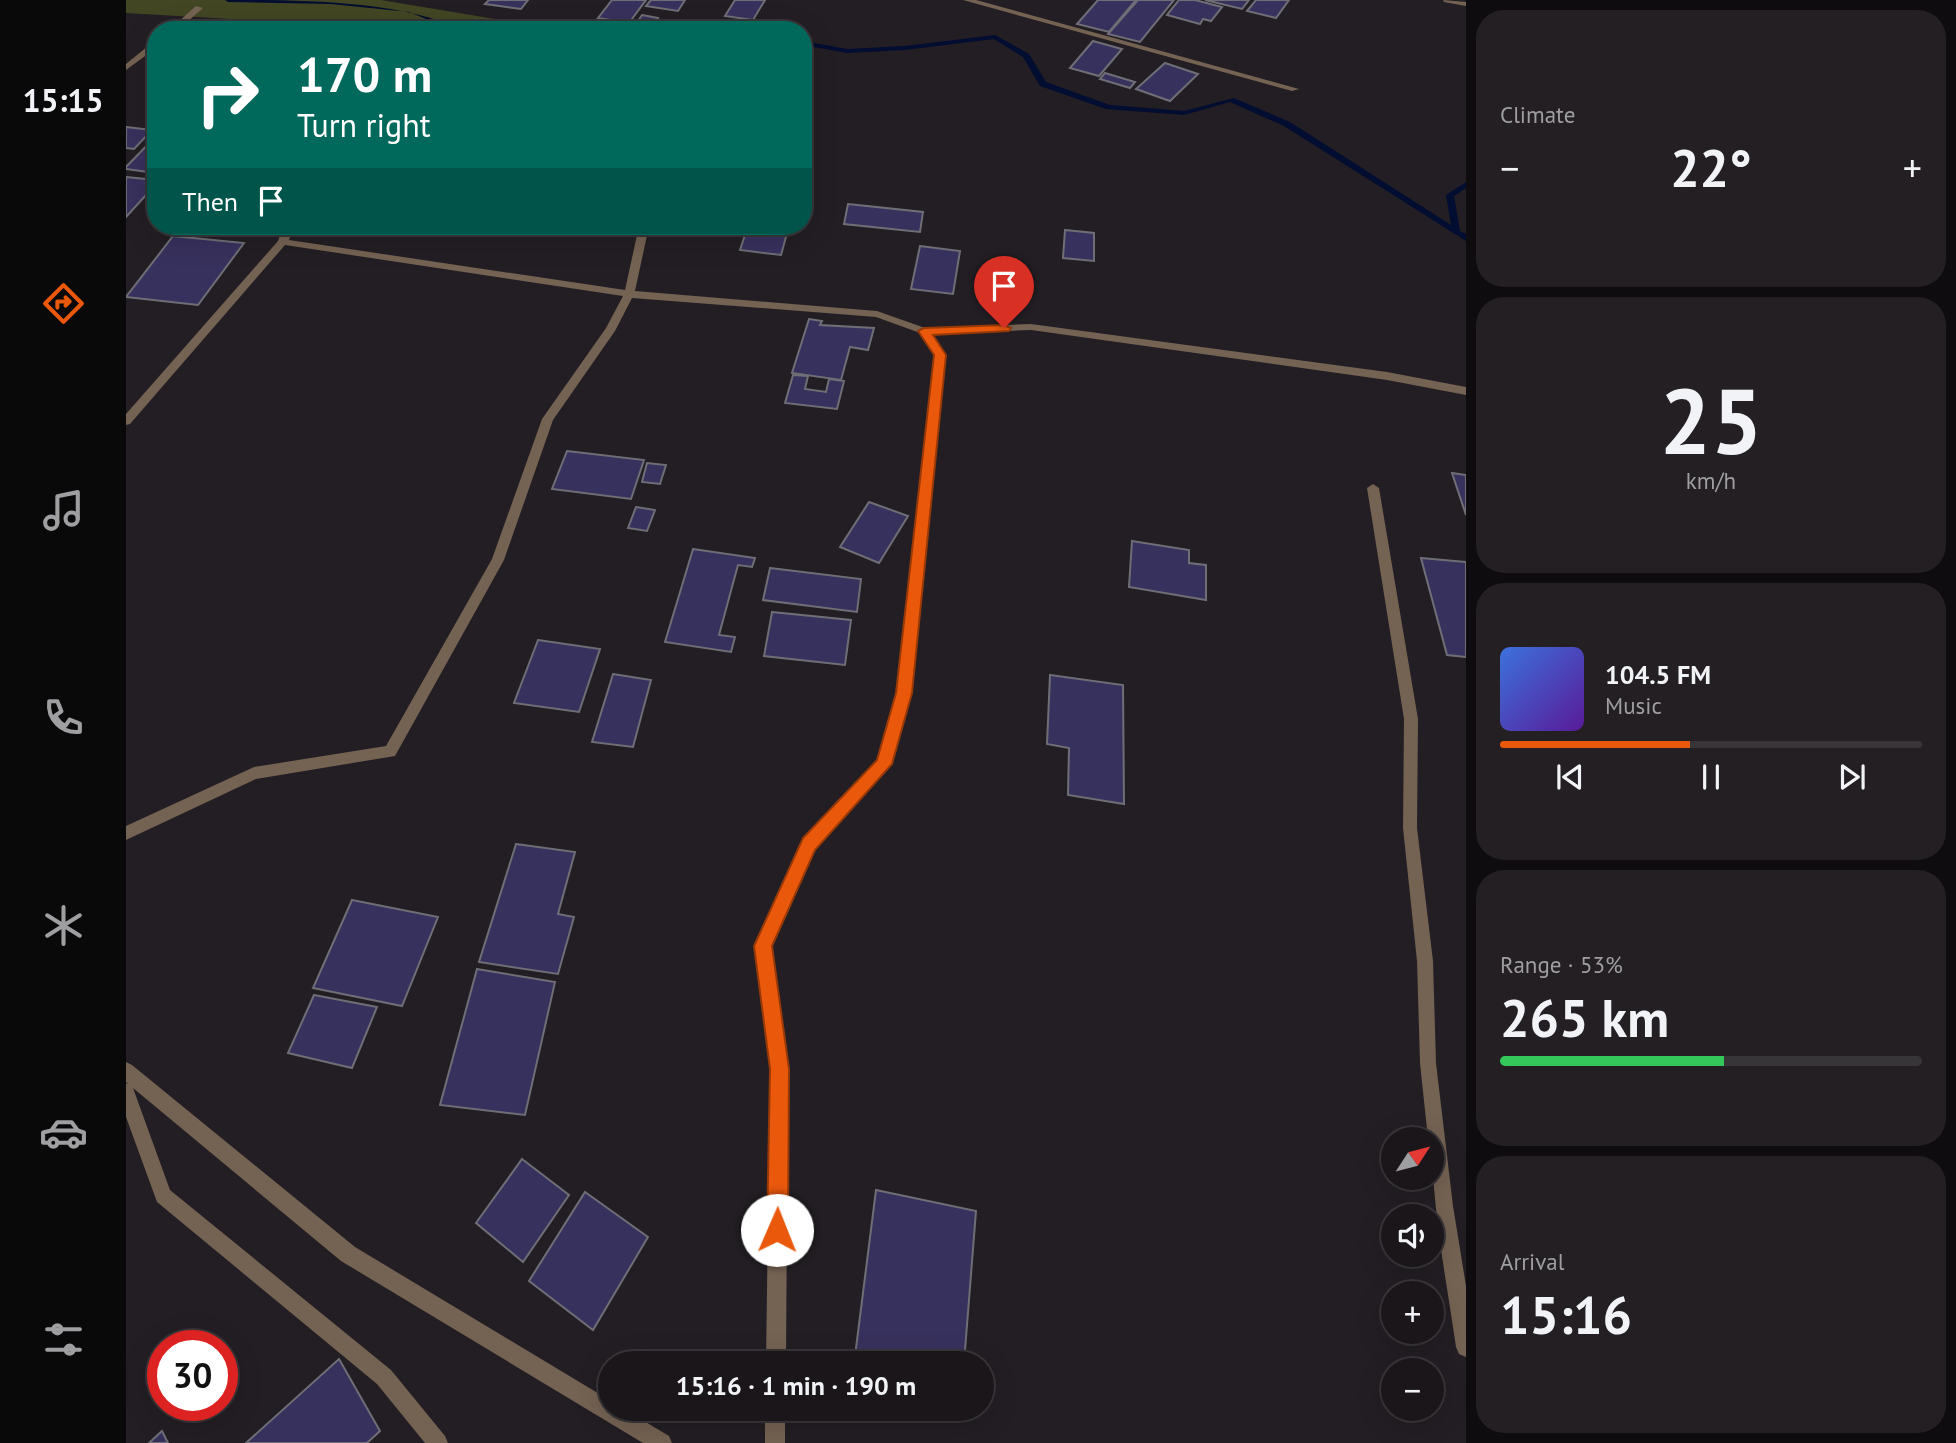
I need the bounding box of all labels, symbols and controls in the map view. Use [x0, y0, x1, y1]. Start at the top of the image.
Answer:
text: 170 m [297, 42, 432, 106]
icon: right [182, 49, 273, 140]
text: 15:15 [22, 79, 104, 121]
text: Climate [1500, 100, 1575, 129]
text: Turn right [297, 104, 431, 146]
text: 22° [1670, 134, 1752, 201]
text: − [1500, 143, 1519, 192]
text: + [1903, 143, 1922, 192]
icon: arrive [252, 182, 290, 220]
text: Then [182, 185, 238, 218]
pin [974, 256, 1034, 328]
icon: arrive [985, 267, 1023, 305]
icon: directions [39, 279, 88, 328]
text: 25 [1659, 361, 1763, 479]
text: km/h [1686, 466, 1736, 495]
icon: music [39, 486, 88, 535]
text: 104.5 FM [1605, 658, 1711, 691]
text: Music [1605, 691, 1662, 720]
icon: phone [39, 693, 88, 742]
icon: previous [1551, 758, 1589, 796]
icon: pause [1692, 758, 1730, 796]
icon: next [1833, 758, 1871, 796]
icon: climate [39, 901, 88, 950]
text: Range · 53% [1500, 950, 1623, 979]
text: 265 km [1500, 984, 1669, 1051]
icon: car [39, 1108, 88, 1157]
north arrow [1381, 1127, 1444, 1190]
map controls [1381, 1127, 1444, 1421]
position arrow [740, 1193, 814, 1267]
button: sound [1381, 1204, 1444, 1267]
text: Arrival [1500, 1247, 1564, 1276]
button: + [1381, 1281, 1444, 1344]
text: 15:16 [1500, 1281, 1632, 1348]
icon: filters [39, 1315, 88, 1364]
speed limit sign: 30 [147, 1330, 238, 1421]
button: − [1381, 1358, 1444, 1421]
text: 15:16 · 1 min · 190 m [676, 1369, 916, 1402]

